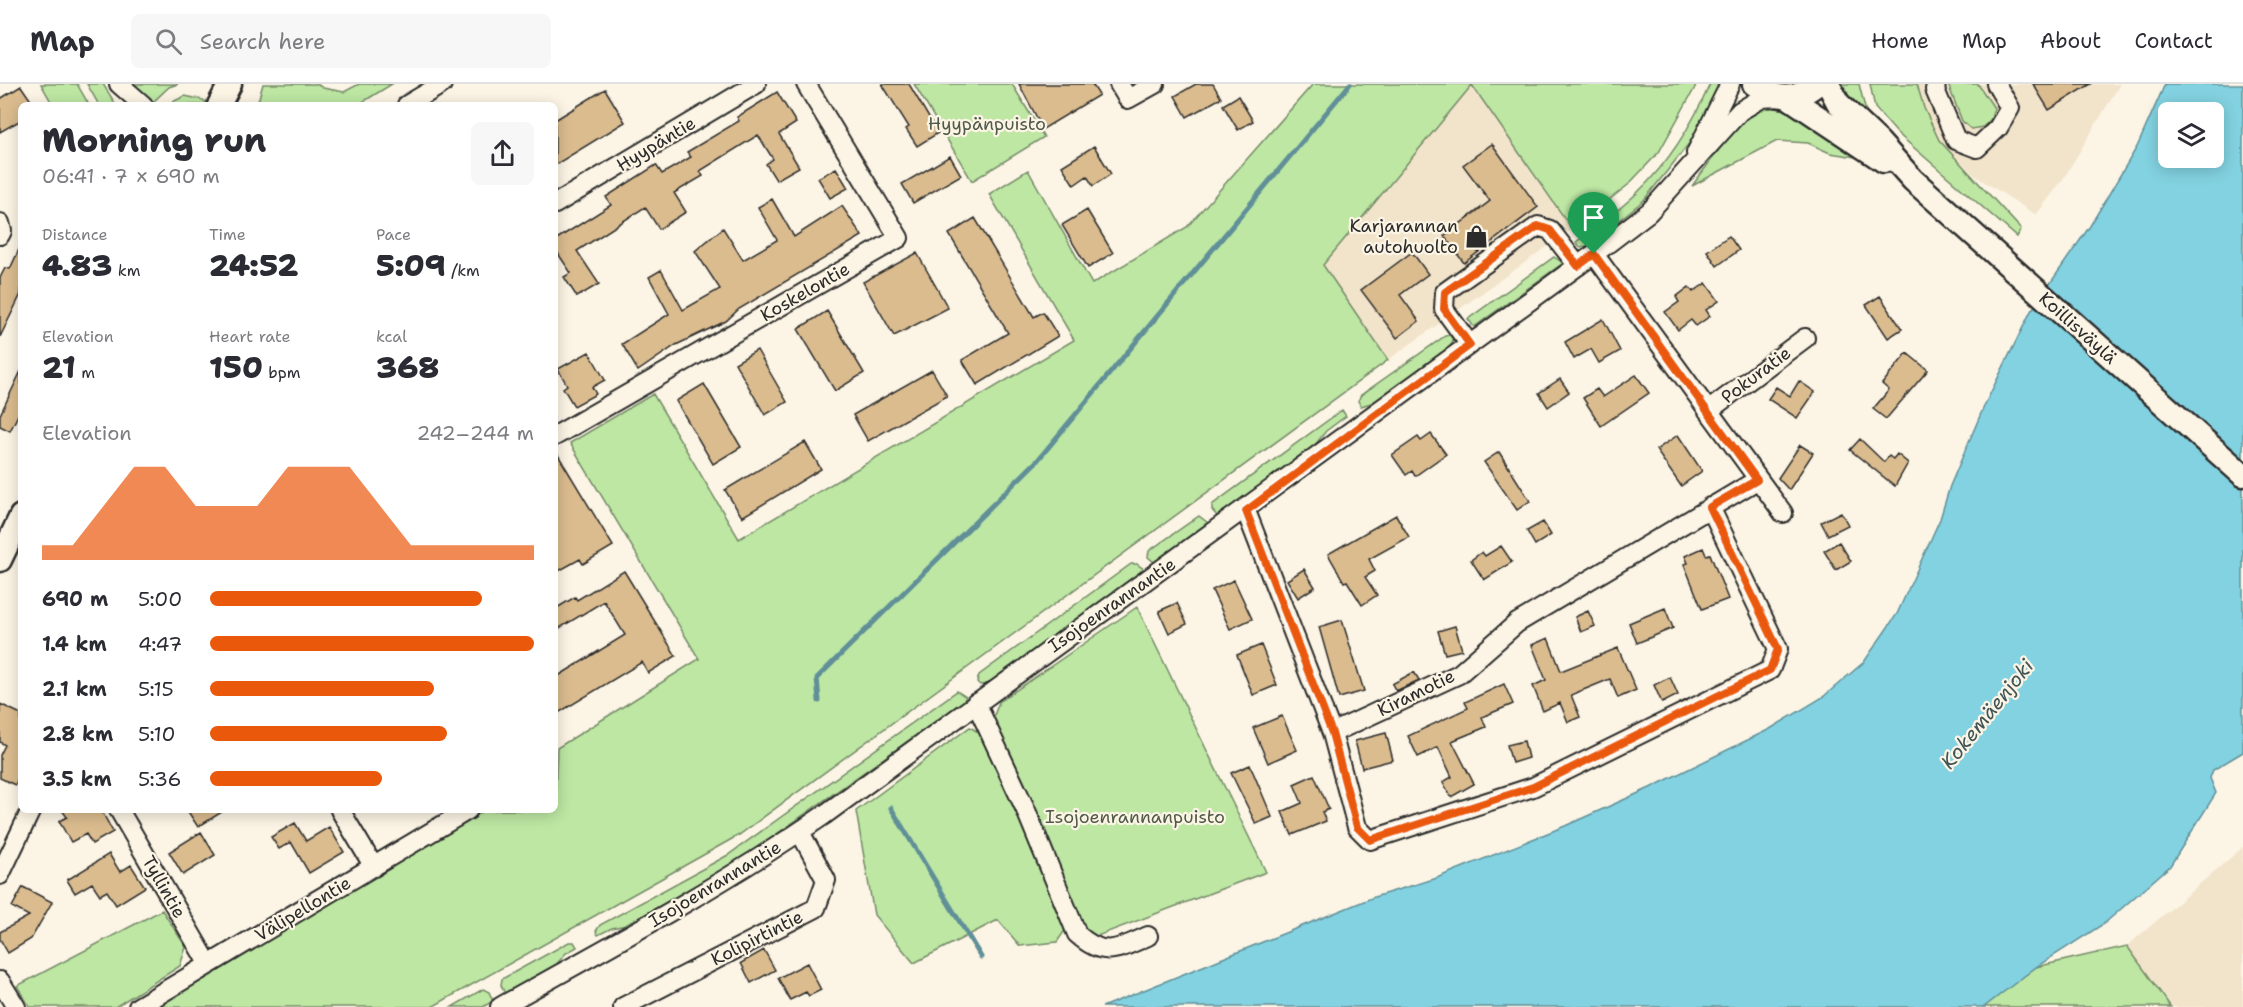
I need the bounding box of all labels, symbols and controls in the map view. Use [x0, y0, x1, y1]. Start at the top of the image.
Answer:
search box [131, 14, 551, 68]
text: Map [30, 22, 95, 60]
icon: search [152, 25, 185, 58]
text: Search here [200, 27, 325, 56]
text: Home [1871, 27, 1929, 55]
text: Map [1962, 27, 2007, 55]
text: About [2040, 27, 2101, 55]
text: Contact [2134, 27, 2213, 55]
map controls [2158, 102, 2224, 168]
button: layers [2158, 102, 2224, 168]
street label: Hyypäntie [612, 111, 700, 177]
park label: Hyypänpuisto [928, 112, 1046, 136]
text: Morning run [42, 118, 266, 163]
button: share [471, 122, 534, 185]
text: 06:41 · 7 × 690 m [42, 163, 220, 189]
pin [1568, 192, 1619, 254]
icon: arrive [1577, 201, 1610, 234]
place label: Karjarannan autohuolto [1349, 214, 1458, 259]
shop icon: Karjarannan autohuolto [1463, 223, 1489, 249]
text: Distance [42, 224, 108, 245]
text: Time [209, 224, 246, 245]
text: Pace [376, 224, 411, 245]
text: 4.83 [42, 245, 112, 286]
text: 24:52 [209, 245, 298, 286]
text: 5:09 [376, 245, 446, 286]
street label: Koskelontie [756, 257, 854, 327]
text: km [112, 260, 140, 281]
text: /km [446, 260, 480, 281]
street label: Koillisväylä [2034, 287, 2122, 369]
text: Elevation [42, 326, 114, 347]
text: Heart rate [209, 326, 291, 347]
text: kcal [376, 326, 407, 347]
street label: Pokuratie [1716, 341, 1796, 409]
text: 21 [42, 347, 76, 388]
text: 150 [209, 347, 263, 388]
text: 368 [376, 347, 439, 388]
text: m [76, 362, 95, 383]
text: bpm [263, 362, 301, 383]
text: Elevation [42, 420, 132, 446]
text: 242–244 m [416, 420, 534, 446]
street label: Isojoenrannantie [1044, 552, 1180, 658]
text: 690 m [42, 586, 108, 612]
text: 5:00 [138, 586, 182, 612]
text: 1.4 km [42, 631, 107, 657]
text: 4:47 [138, 631, 182, 657]
water label: Kokemäenjoki [1935, 653, 2040, 774]
street label: Kiramotie [1373, 664, 1459, 722]
text: 2.1 km [42, 676, 107, 702]
text: 5:15 [138, 676, 174, 702]
text: 2.8 km [42, 721, 113, 747]
text: 5:10 [138, 721, 175, 747]
text: 3.5 km [42, 766, 112, 792]
text: 5:36 [138, 766, 181, 792]
park label: Isojoenrannanpuisto [1045, 805, 1225, 829]
street label: Isojoenrannantie [644, 835, 786, 933]
street label: Tyllintie [136, 851, 192, 923]
street label: Välipellontie [251, 871, 355, 947]
street label: Kolipirtintie [707, 905, 807, 971]

